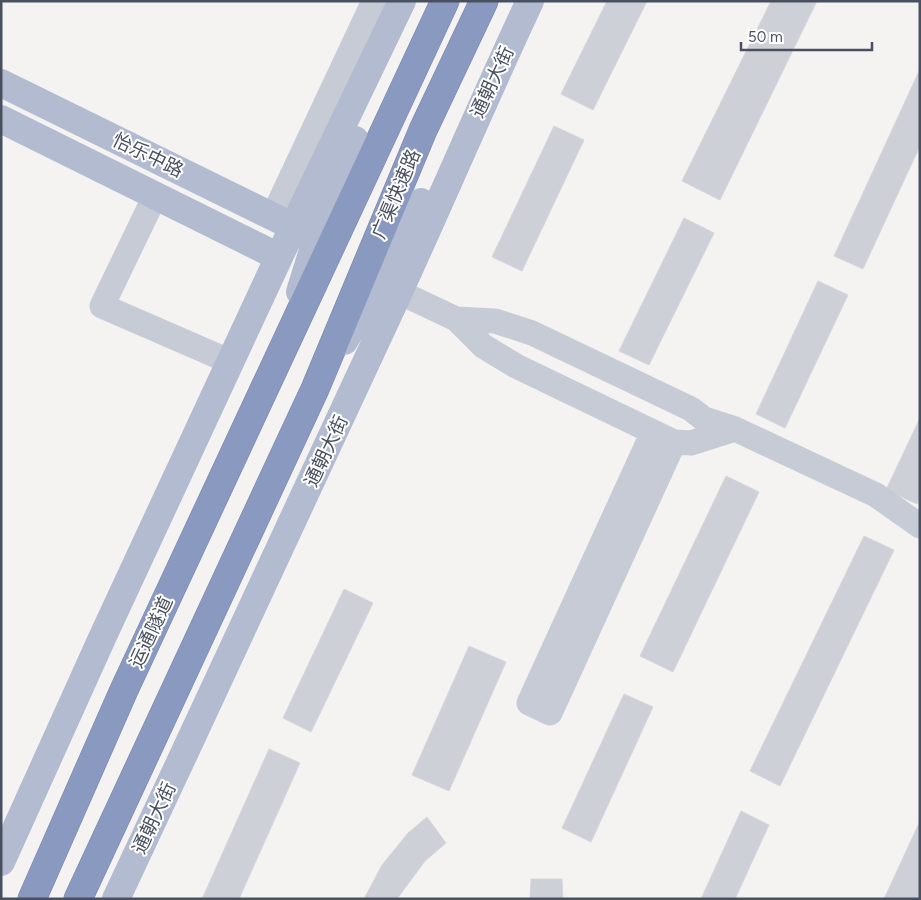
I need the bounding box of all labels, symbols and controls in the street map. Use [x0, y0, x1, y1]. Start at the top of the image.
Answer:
scale bar [741, 20, 872, 52]
text: 50 m [748, 28, 783, 46]
street label: 通朝大街 [466, 43, 518, 121]
street label: 怡乐中路 [109, 128, 187, 182]
street label: 广渠快速路 [367, 146, 425, 242]
street label: 通朝大街 [300, 412, 352, 490]
street label: 运通隧道 [125, 593, 177, 671]
street label: 通朝大街 [128, 779, 180, 857]

